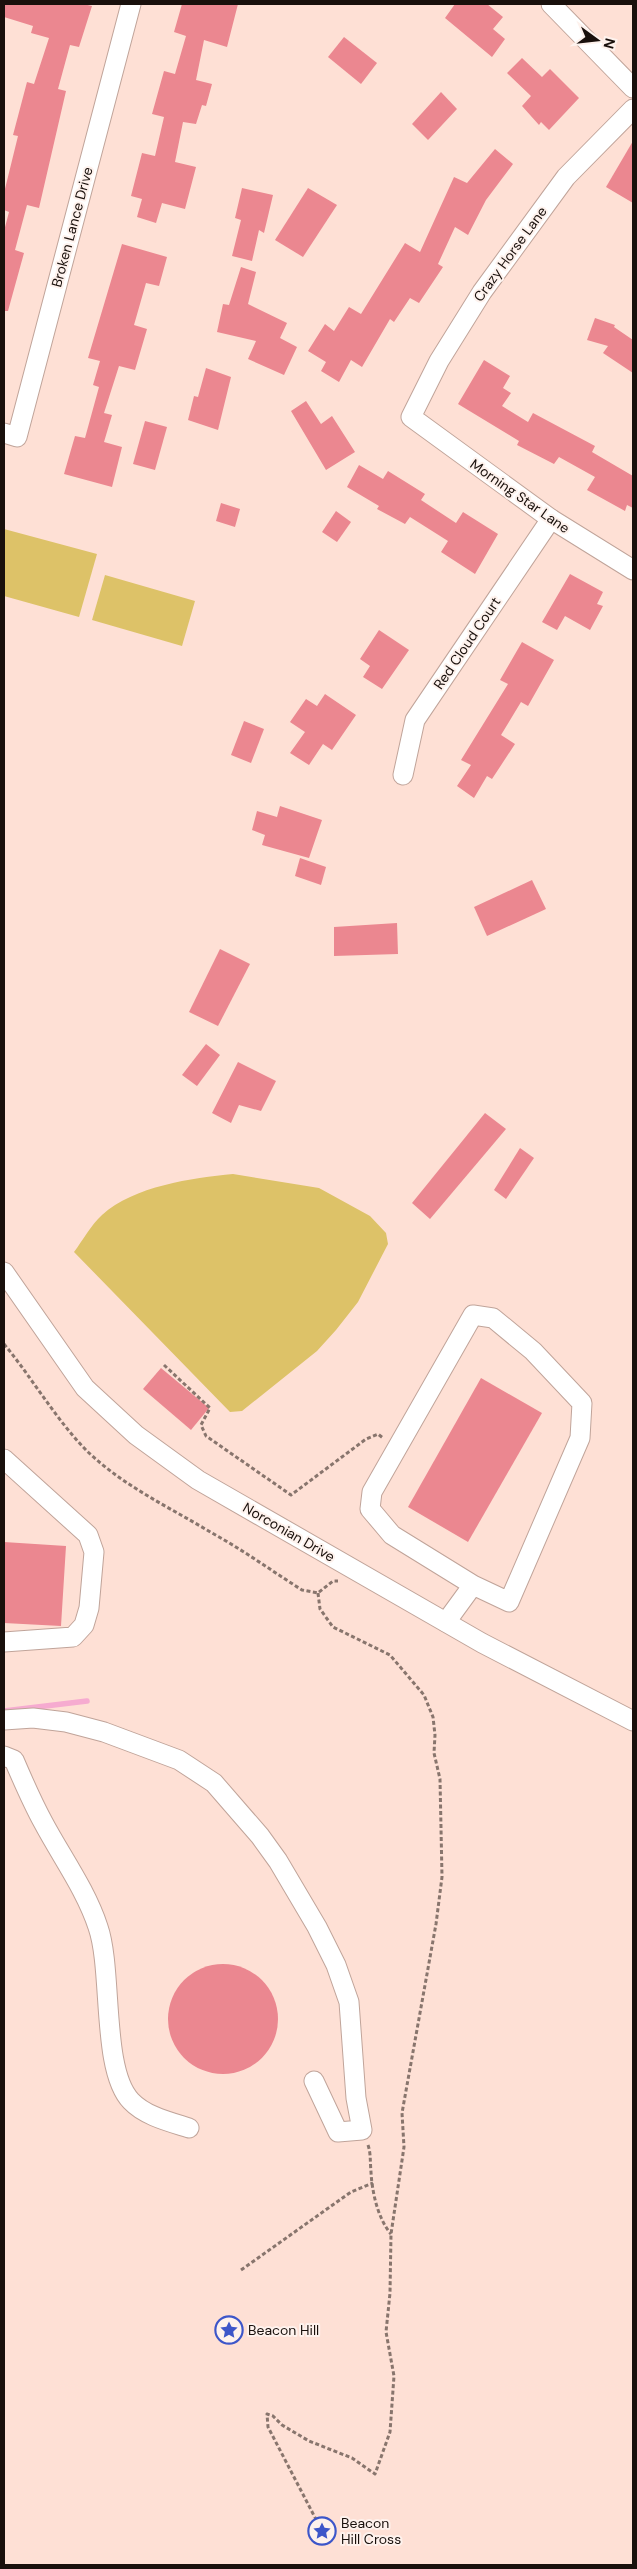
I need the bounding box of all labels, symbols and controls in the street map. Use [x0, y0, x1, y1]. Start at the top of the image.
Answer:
north arrow [572, 15, 622, 65]
text: N [600, 36, 620, 51]
street label: Broken Lance Drive [47, 165, 97, 289]
street label: Crazy Horse Lane [469, 203, 551, 305]
street label: Morning Star Lane [467, 455, 573, 537]
street label: Red Cloud Court [430, 593, 504, 693]
street label: Norconian Drive [240, 1498, 338, 1566]
place icon: Beacon Hill [214, 2315, 244, 2345]
place label: Beacon Hill [248, 2321, 319, 2339]
place label: Beacon Hill Cross [341, 2514, 401, 2548]
place icon: Beacon Hill Cross [307, 2516, 337, 2546]

